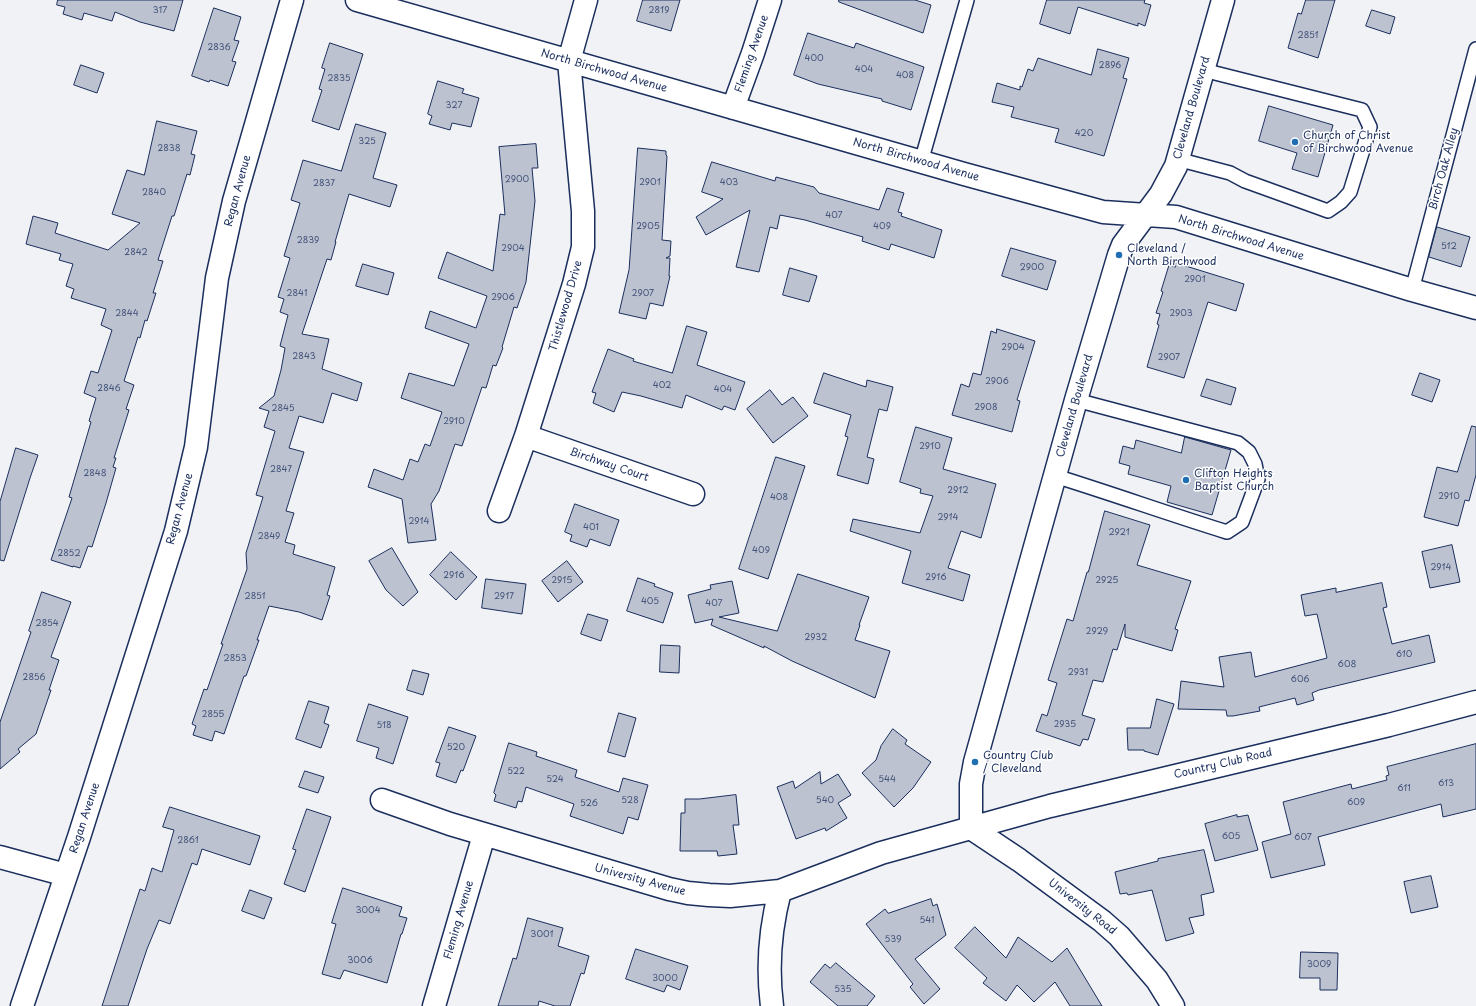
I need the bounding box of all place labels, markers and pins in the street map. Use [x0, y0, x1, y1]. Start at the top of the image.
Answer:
place label: Church of Christ of Birchwood Avenue [1303, 129, 1413, 155]
marker: Church of Christ of Birchwood Avenue [1290, 137, 1300, 147]
place label: Cleveland / North Birchwood [1127, 242, 1216, 268]
marker: Cleveland / North Birchwood [1114, 250, 1124, 260]
place label: Clifton Heights Baptist Church [1194, 467, 1274, 493]
marker: Clifton Heights Baptist Church [1181, 475, 1191, 485]
place label: Country Club / Cleveland [983, 749, 1053, 775]
marker: Country Club / Cleveland [970, 757, 980, 767]

